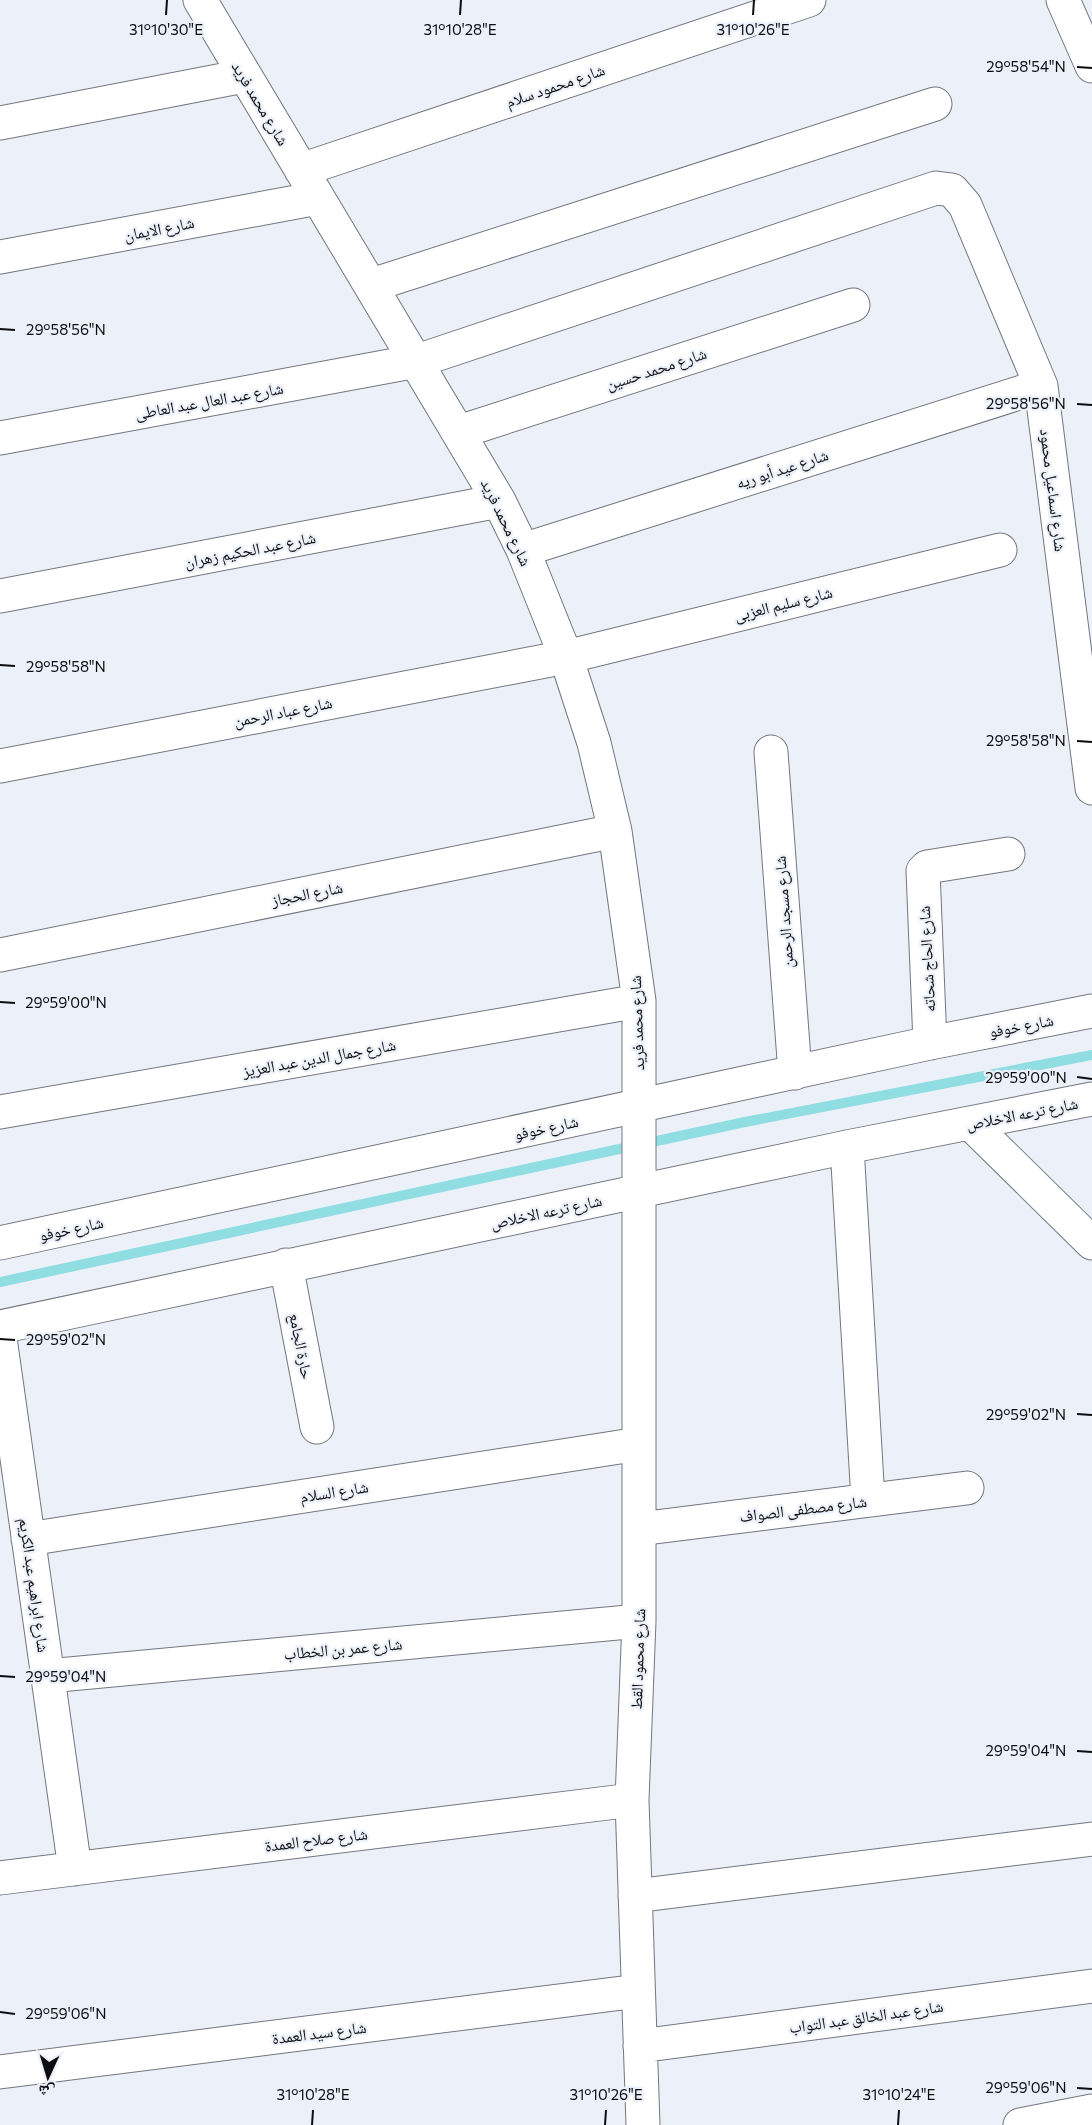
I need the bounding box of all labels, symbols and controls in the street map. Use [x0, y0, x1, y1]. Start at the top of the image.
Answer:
text: 31°10'30"E [129, 20, 203, 38]
text: 31°10'28"E [423, 20, 497, 38]
text: 31°10'26"E [716, 20, 790, 38]
street label: شارع محمد فريد [227, 57, 294, 150]
text: 29°58'54"N [986, 57, 1066, 75]
street label: شارع محمود سلام [503, 59, 608, 113]
street label: شارع الايمان [122, 212, 196, 246]
text: 29°58'56"N [26, 320, 106, 338]
street label: شارع محمد حسين [603, 343, 709, 395]
street label: شارع عبد العال عبد العاطى [133, 378, 285, 424]
text: 29°58'56"N [986, 394, 1066, 412]
street label: شارع اسماعيل محمود [1035, 428, 1071, 553]
street label: شارع عيد أبو ريه [734, 444, 831, 494]
street label: شارع محمد فريد [476, 475, 536, 570]
street label: شارع عبد الحكيم زهران [183, 527, 318, 573]
street label: شارع سليم العزبى [732, 582, 835, 626]
text: 29°58'58"N [26, 657, 106, 675]
street label: شارع عباد الرحمن [232, 692, 334, 732]
text: 29°58'58"N [986, 731, 1066, 749]
street label: شارع مسجد الرحمن [770, 855, 798, 969]
street label: شارع الحجاز [269, 877, 345, 911]
street label: شارع الحاج شحاته [914, 905, 940, 1013]
street label: شارع محمد فريد [625, 975, 649, 1071]
text: 29°59'00"N [25, 993, 107, 1011]
street label: شارع خوفو [987, 1009, 1055, 1043]
street label: شارع جمال الدين عبد العزيز [240, 1034, 397, 1082]
text: 29°59'00"N [985, 1068, 1067, 1086]
street label: شارع ترعه الاخلاص [965, 1093, 1080, 1135]
street label: شارع خوفو [512, 1111, 580, 1145]
street label: شارع ترعه الاخلاص [489, 1190, 604, 1234]
street label: شارع خوفو [37, 1212, 105, 1246]
street label: حارة الجامع [284, 1311, 318, 1381]
text: 29°59'02"N [26, 1330, 106, 1348]
text: 29°59'02"N [986, 1405, 1066, 1423]
street label: شارع السلام [299, 1476, 370, 1508]
street label: شارع مصطفى الصواف [738, 1491, 868, 1527]
street label: شارع ابراهيم عبد الكريم [14, 1516, 54, 1654]
street label: شارع محمود القط [626, 1608, 650, 1710]
street label: شارع عمر بن الخطاب [283, 1633, 403, 1665]
text: 29°59'04"N [26, 1667, 106, 1685]
text: 29°59'04"N [986, 1741, 1066, 1759]
street label: شارع صلاح العمدة [263, 1823, 369, 1857]
street label: شارع عبد الخالق عبد التواب [788, 1996, 945, 2038]
text: 29°59'06"N [26, 2004, 106, 2022]
street label: شارع سيد العمدة [271, 2017, 368, 2049]
north arrow [18, 2047, 78, 2107]
text: 29°59'06"N [986, 2078, 1066, 2096]
text: ش [38, 2081, 56, 2103]
text: 31°10'28"E [276, 2085, 350, 2103]
text: 31°10'26"E [569, 2085, 643, 2103]
text: 31°10'24"E [863, 2085, 936, 2103]

